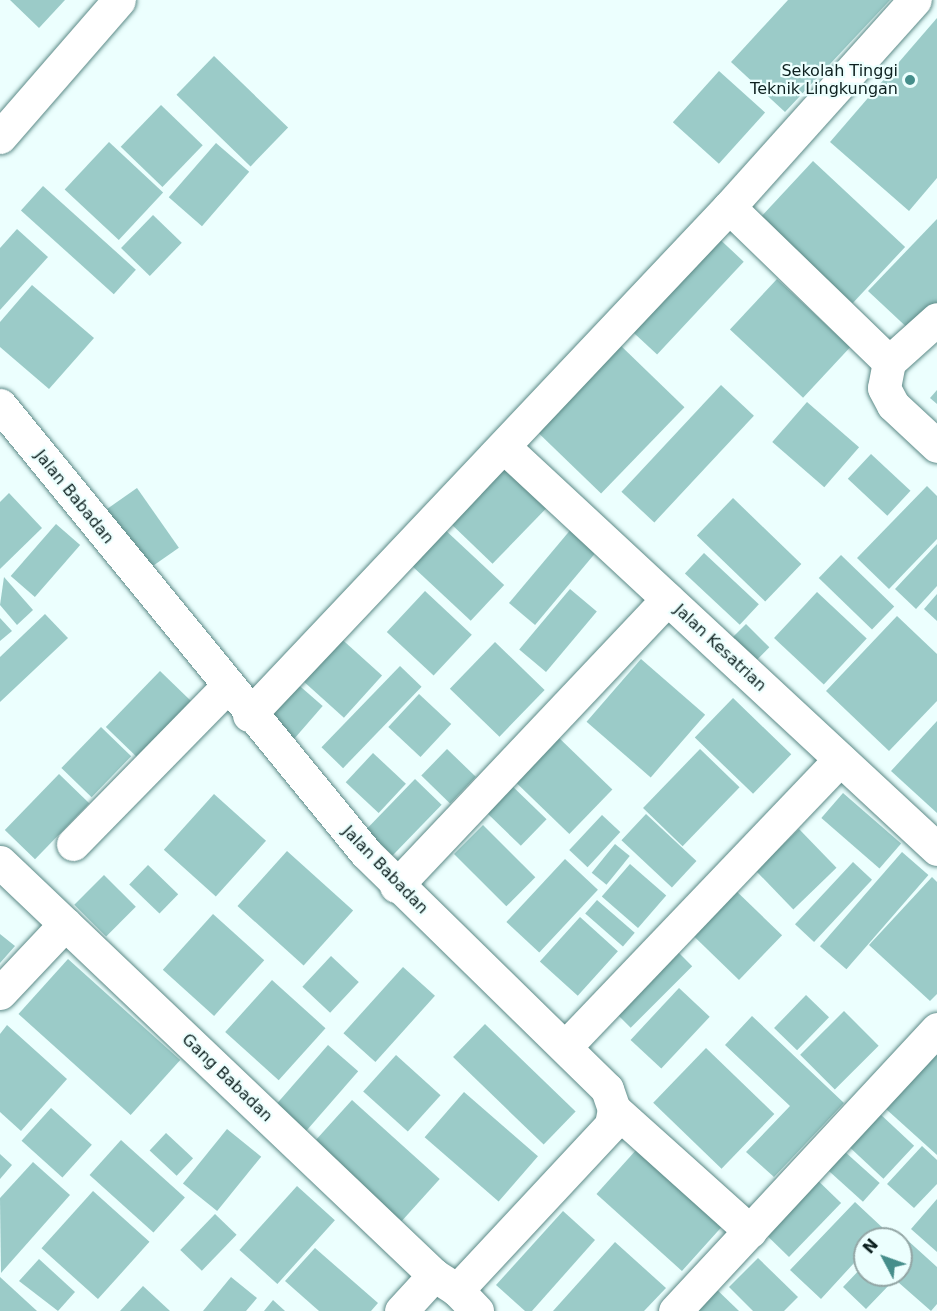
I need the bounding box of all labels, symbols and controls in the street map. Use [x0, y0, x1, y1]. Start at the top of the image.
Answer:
place label: Sekolah Tinggi Teknik Lingkungan [750, 61, 898, 99]
marker: Sekolah Tinggi Teknik Lingkungan [903, 73, 917, 87]
street label: Jalan Babadan [30, 446, 118, 548]
street label: Jalan Kesatrian [670, 600, 770, 696]
street label: Jalan Babadan [338, 822, 432, 918]
street label: Gang Babadan [178, 1030, 276, 1126]
north arrow [853, 1227, 913, 1287]
text: N [859, 1235, 882, 1257]

